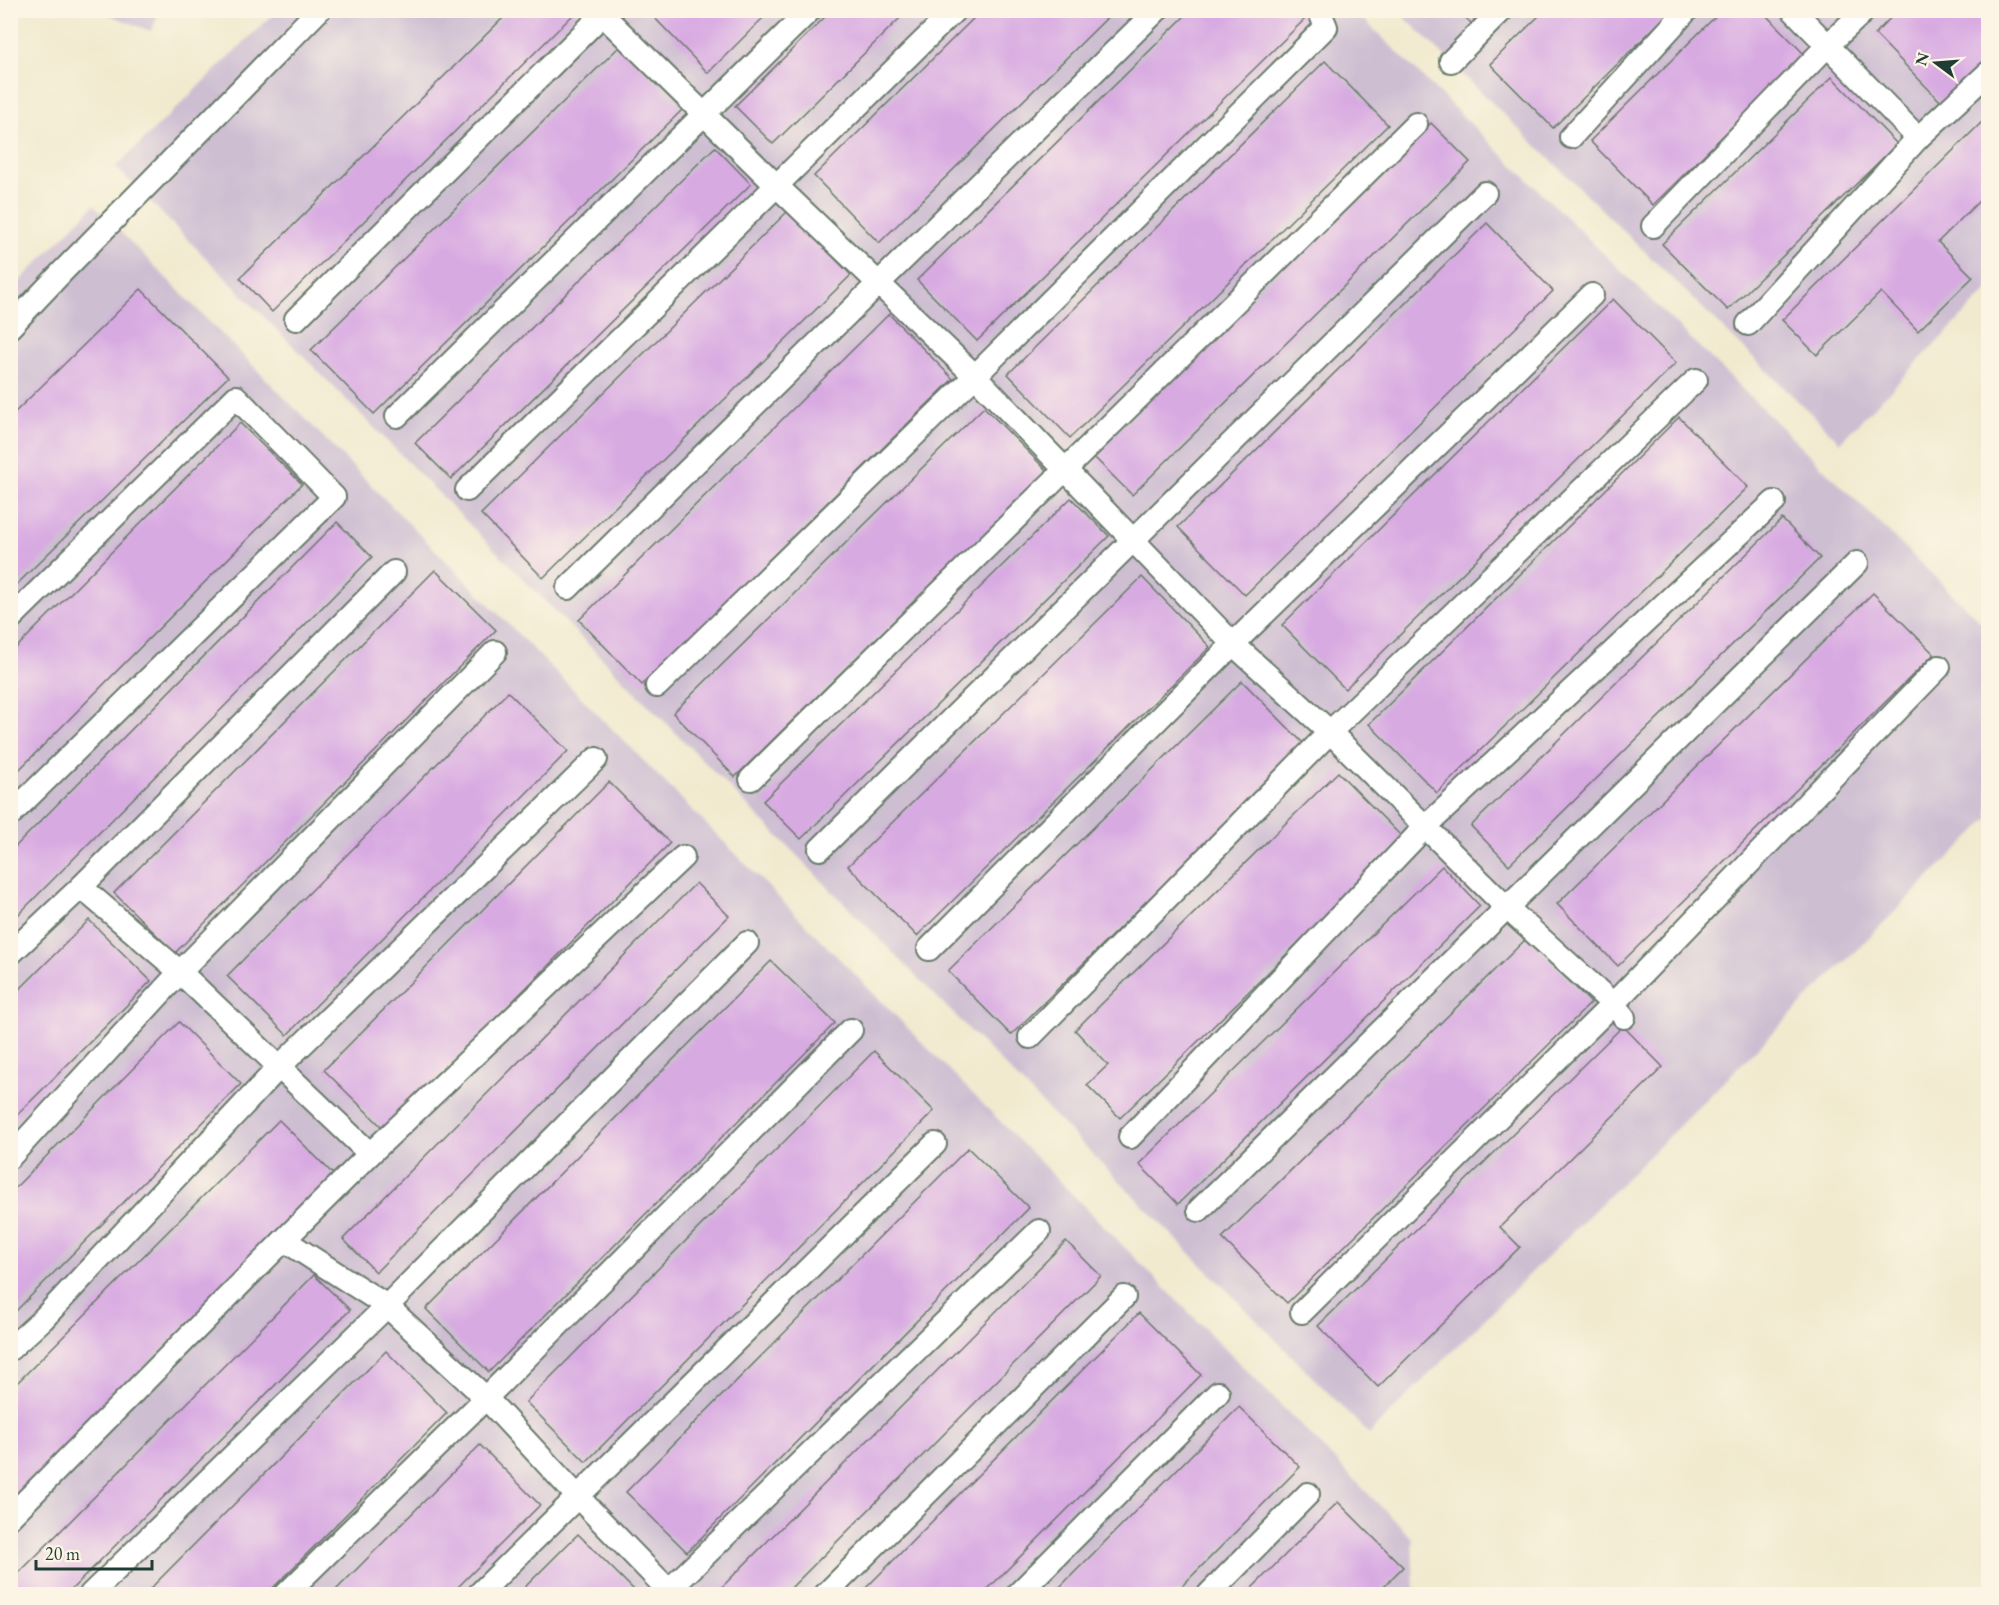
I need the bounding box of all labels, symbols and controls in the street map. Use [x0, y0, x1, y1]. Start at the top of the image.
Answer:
north arrow [1906, 33, 1966, 93]
text: N [1910, 50, 1934, 68]
scale bar [36, 1533, 152, 1571]
text: 20 m [45, 1542, 80, 1565]

